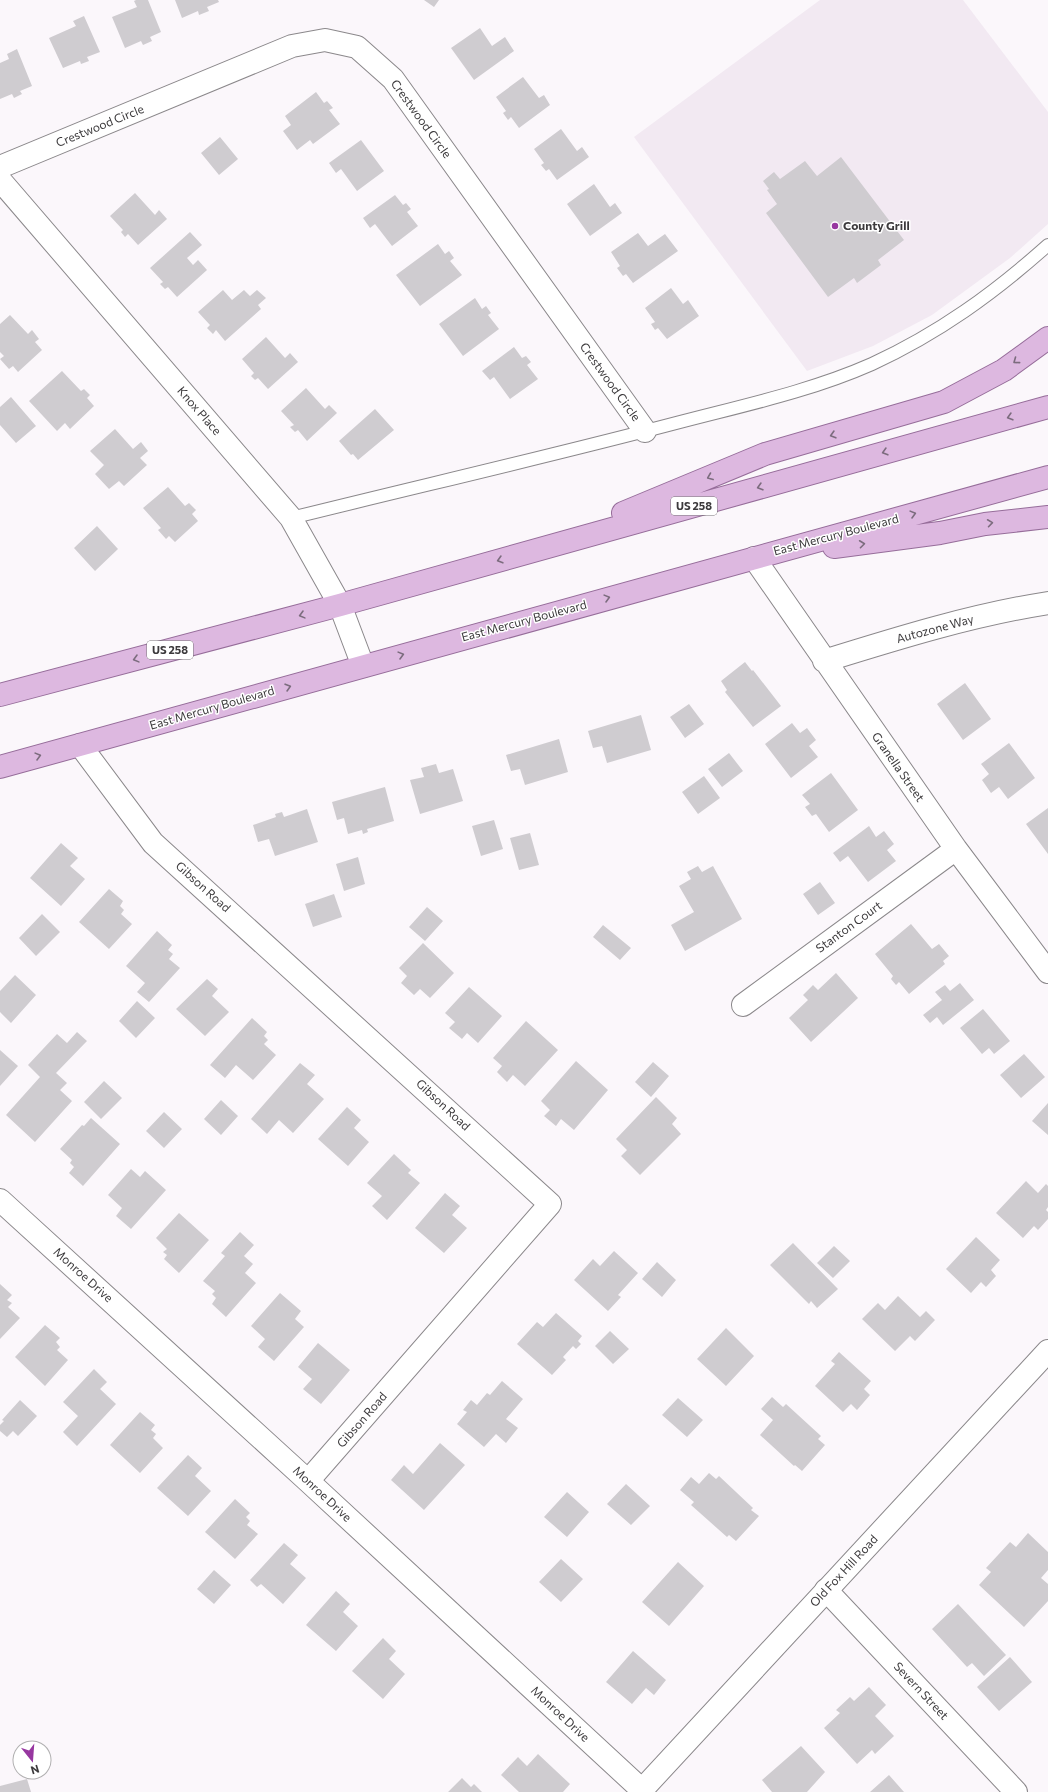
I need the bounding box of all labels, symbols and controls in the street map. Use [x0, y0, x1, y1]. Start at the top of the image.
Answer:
street label: Crestwood Circle [389, 76, 455, 160]
street label: Crestwood Circle [54, 101, 146, 149]
place label: County Grill [843, 218, 910, 232]
marker: County Grill [830, 221, 840, 231]
street label: Crestwood Circle [578, 339, 644, 423]
one-way arrow [1014, 356, 1021, 363]
street label: Knox Place [175, 383, 225, 437]
one-way arrow [1007, 412, 1014, 421]
one-way arrow [829, 430, 836, 439]
one-way arrow [882, 447, 889, 456]
one-way arrow [706, 473, 713, 481]
one-way arrow [757, 482, 764, 491]
road number: US 258 [671, 497, 717, 515]
one-way arrow [909, 510, 916, 519]
street label: East Mercury Boulevard [772, 511, 900, 557]
one-way arrow [987, 519, 993, 528]
one-way arrow [859, 539, 865, 548]
one-way arrow [497, 555, 504, 564]
one-way arrow [603, 594, 610, 603]
street label: East Mercury Boulevard [460, 597, 588, 643]
one-way arrow [299, 610, 305, 618]
street label: Autozone Way [895, 611, 975, 645]
road number: US 258 [147, 641, 193, 659]
one-way arrow [398, 652, 404, 660]
one-way arrow [133, 654, 140, 663]
street label: East Mercury Boulevard [148, 683, 276, 732]
one-way arrow [284, 683, 291, 692]
street label: Granella Street [870, 729, 928, 804]
one-way arrow [34, 752, 41, 761]
street label: Gibson Road [173, 858, 234, 914]
street label: Stanton Court [813, 898, 884, 955]
street label: Gibson Road [414, 1076, 474, 1133]
street label: Monroe Drive [51, 1244, 116, 1305]
street label: Gibson Road [333, 1389, 389, 1450]
street label: Monroe Drive [291, 1463, 355, 1524]
street label: Old Fox Hill Road [807, 1532, 880, 1609]
street label: Severn Street [892, 1659, 952, 1722]
street label: Monroe Drive [529, 1683, 593, 1744]
north arrow [12, 1740, 52, 1780]
text: N [29, 1763, 41, 1777]

